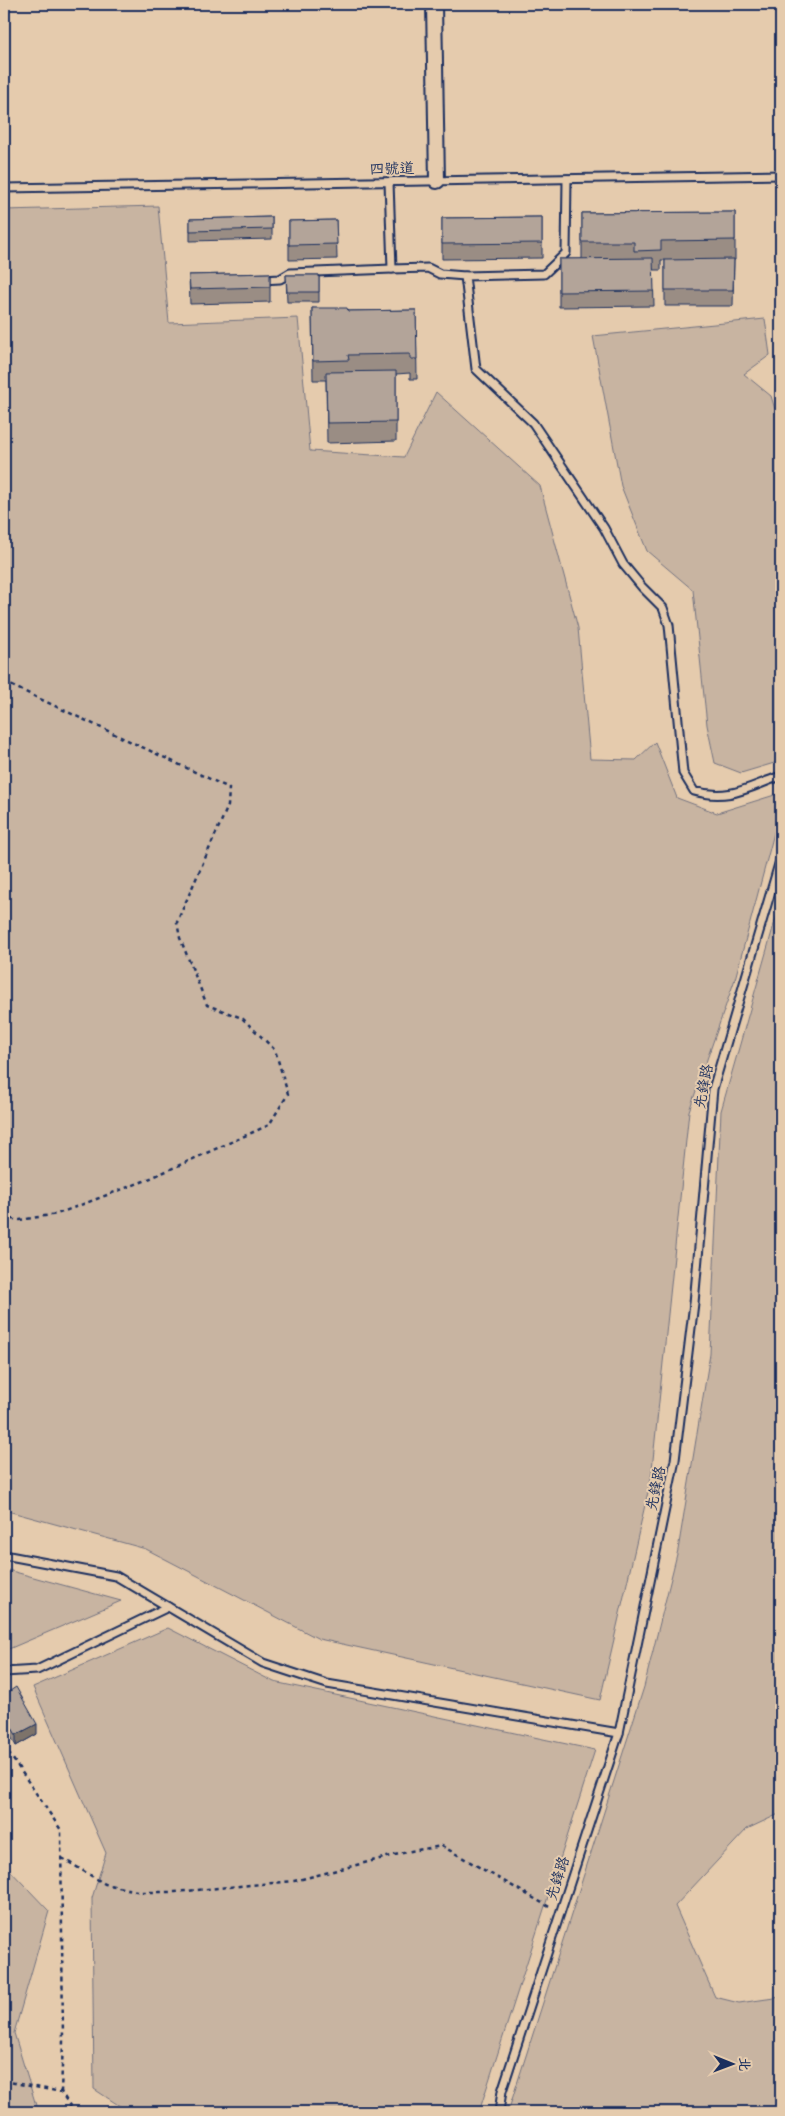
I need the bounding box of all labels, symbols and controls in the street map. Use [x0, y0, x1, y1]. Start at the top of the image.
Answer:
street label: 四號道 [369, 158, 415, 178]
street label: 先鋒路 [689, 1062, 717, 1110]
street label: 先鋒路 [641, 1464, 669, 1512]
street label: 先鋒路 [541, 1854, 573, 1902]
north arrow [708, 2038, 758, 2088]
text: 北 [736, 2057, 754, 2071]

